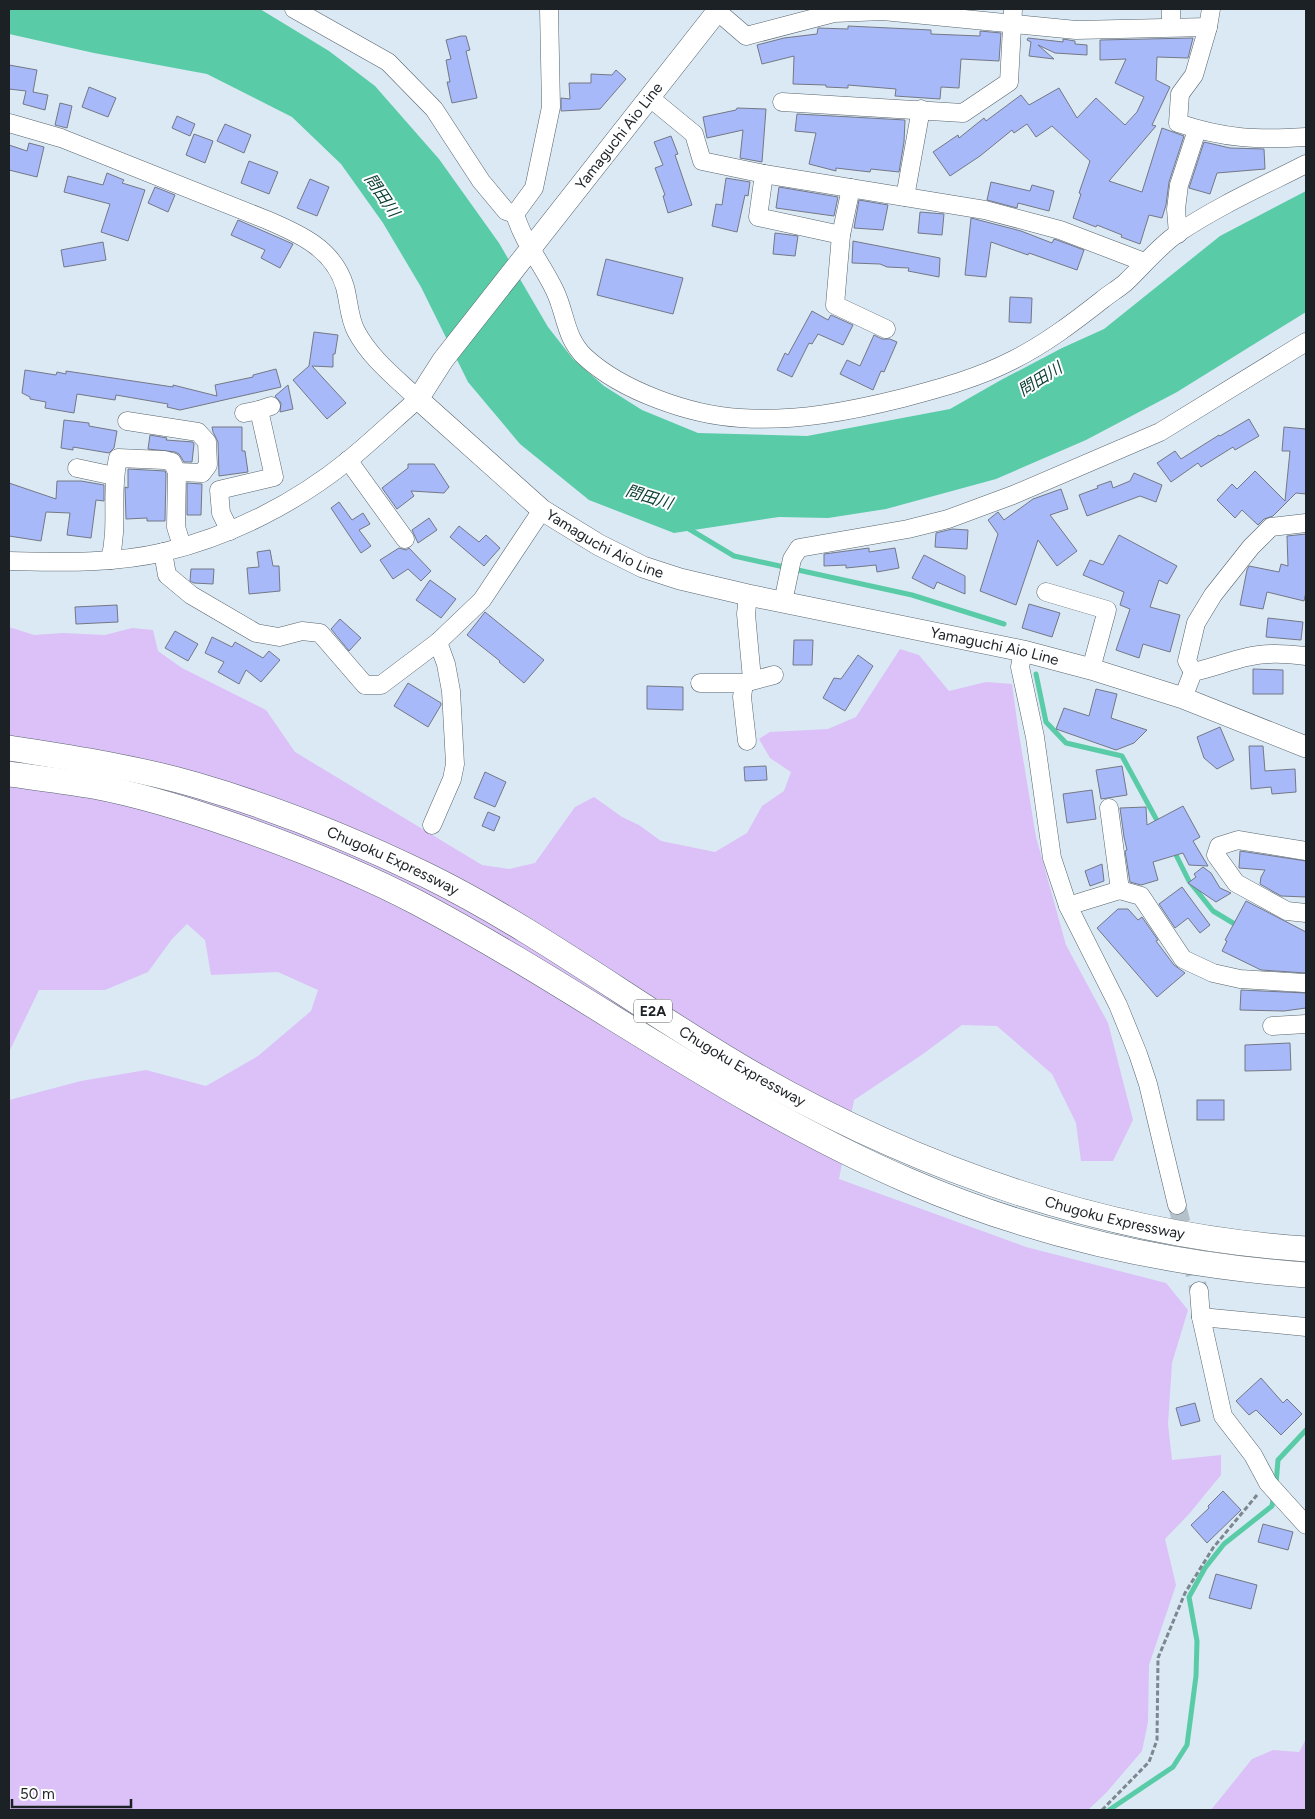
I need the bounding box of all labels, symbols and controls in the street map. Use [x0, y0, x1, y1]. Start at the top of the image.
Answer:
street label: Yamaguchi Aio Line [572, 79, 666, 193]
water label: 問田川 [361, 170, 404, 222]
water label: 問田川 [1015, 357, 1067, 400]
water label: 問田川 [623, 481, 677, 514]
street label: Yamaguchi Aio Line [543, 506, 666, 582]
street label: Yamaguchi Aio Line [929, 623, 1061, 669]
street label: Chugoku Expressway [324, 823, 462, 899]
road number: E2A [634, 999, 672, 1022]
street label: Chugoku Expressway [676, 1022, 809, 1110]
street label: Chugoku Expressway [1043, 1192, 1186, 1243]
scale bar [12, 1776, 131, 1808]
text: 50 m [20, 1785, 55, 1803]

